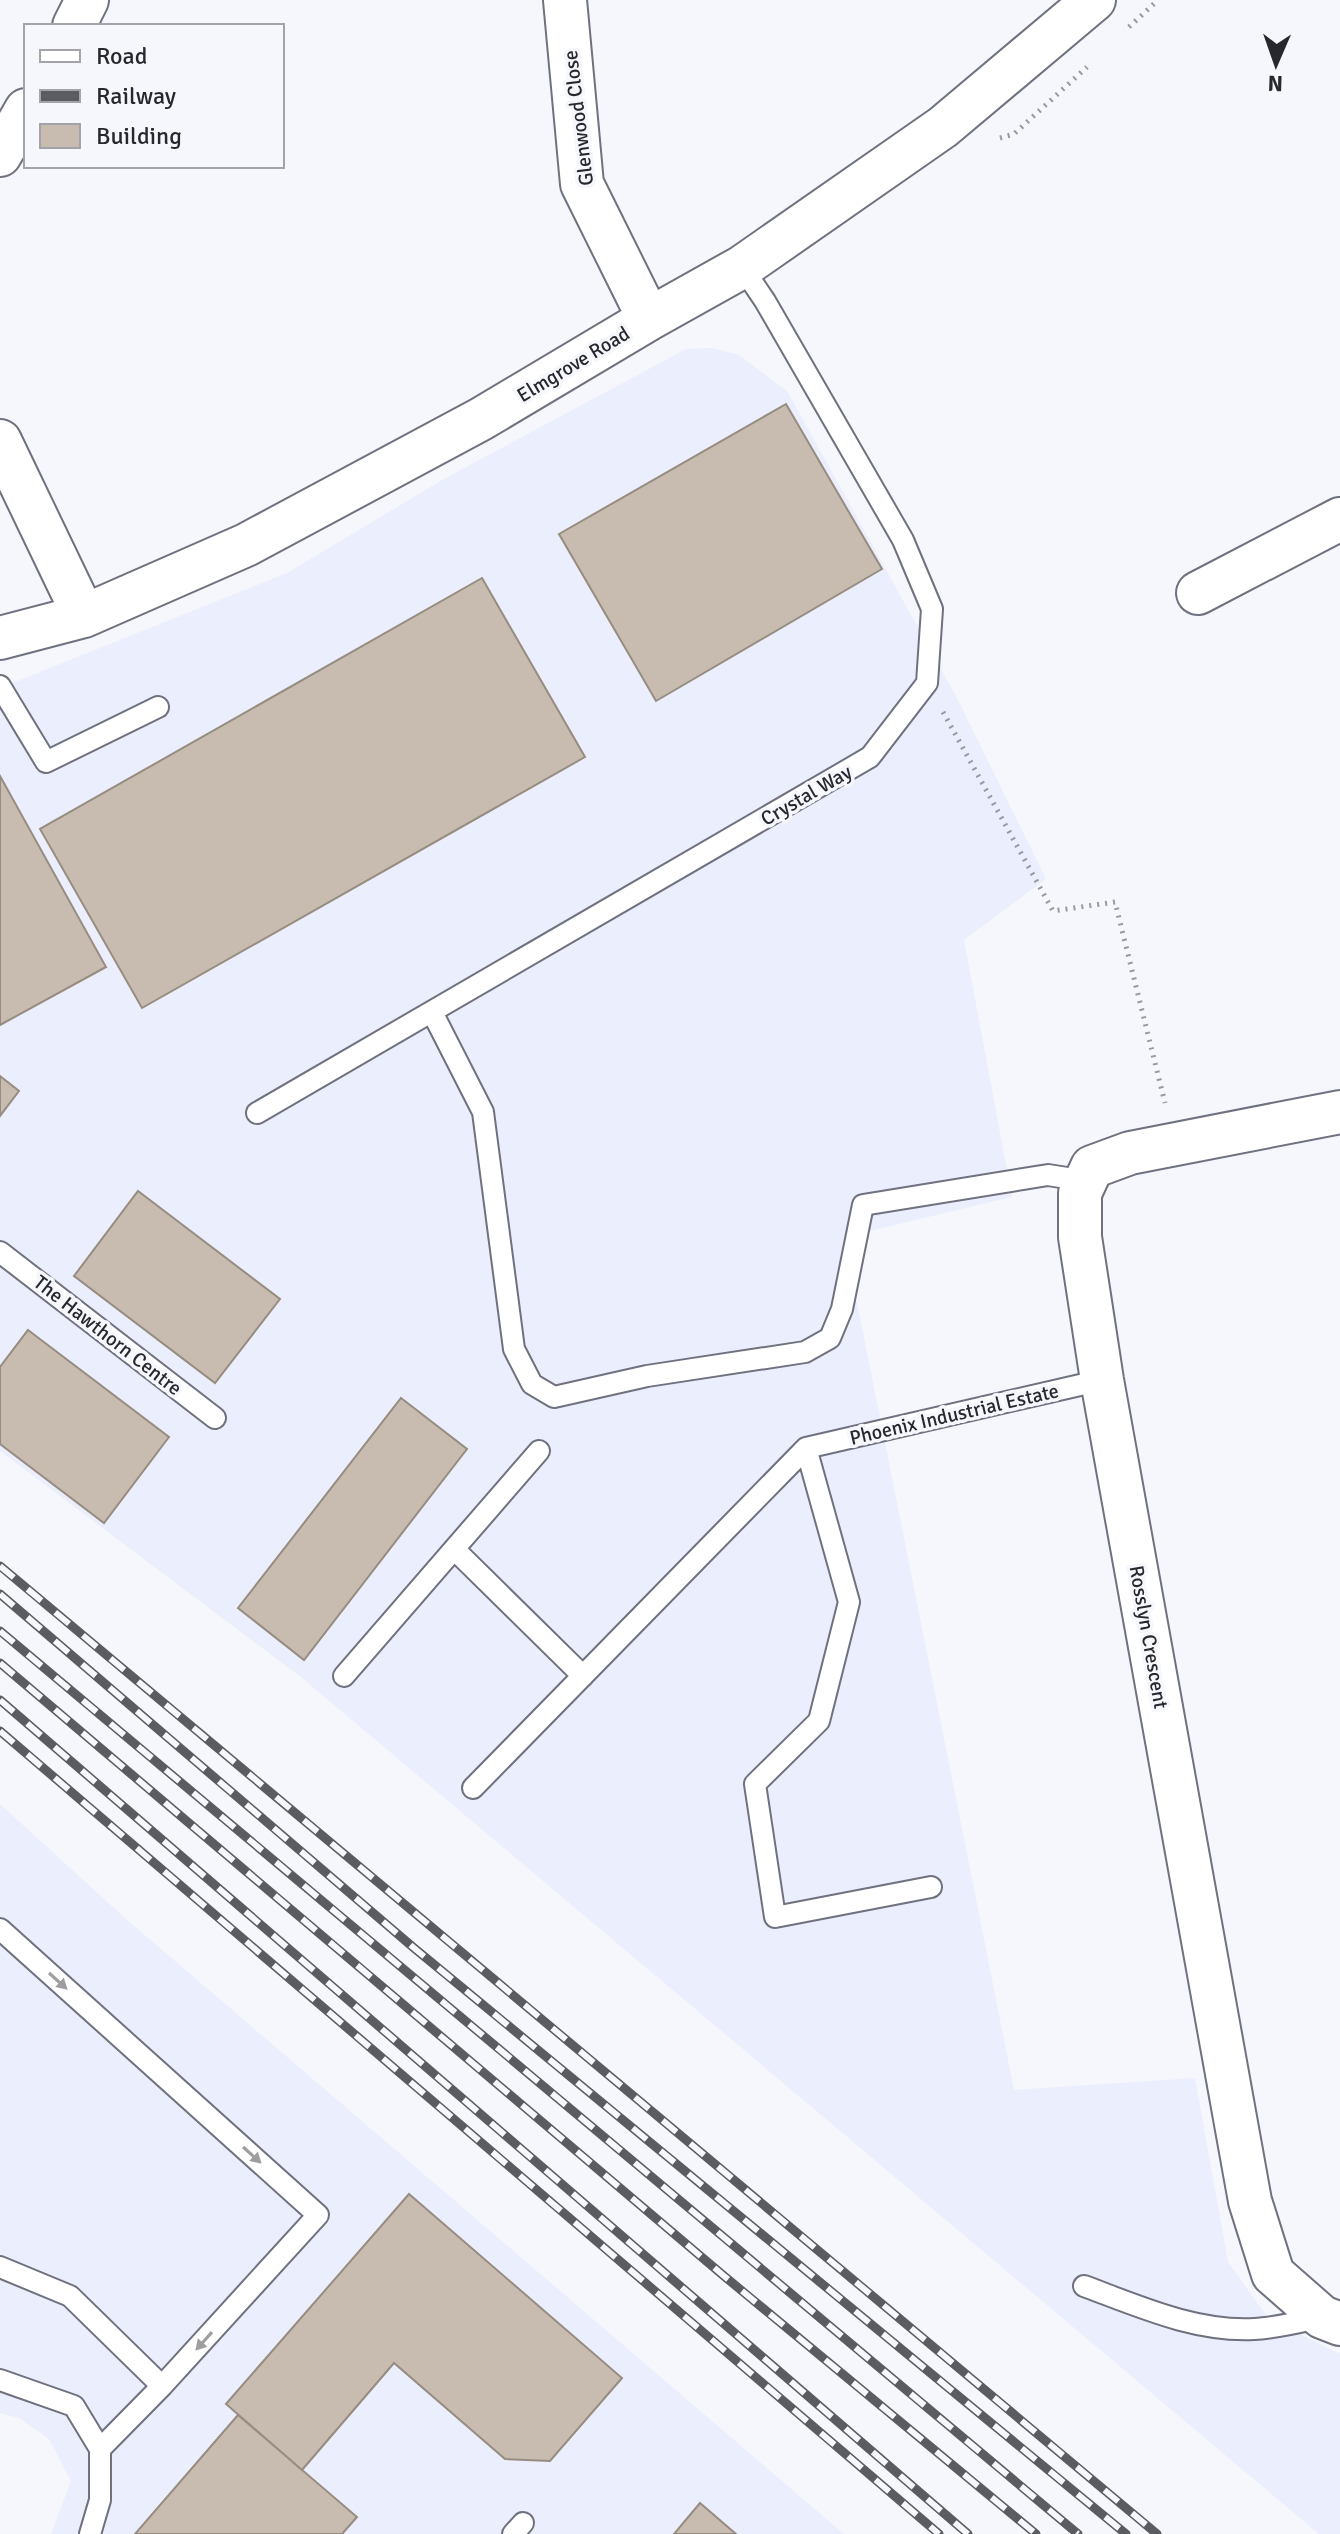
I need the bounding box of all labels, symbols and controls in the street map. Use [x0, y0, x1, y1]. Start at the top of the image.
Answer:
legend [24, 24, 284, 168]
north arrow [1236, 24, 1316, 104]
text: Road [96, 41, 147, 71]
street label: Glenwood Close [558, 49, 599, 187]
text: N [1267, 70, 1283, 97]
text: Railway [96, 81, 176, 111]
text: Building [96, 121, 182, 151]
street label: Elmgrove Road [512, 321, 634, 408]
street label: Crystal Way [756, 759, 857, 832]
street label: The Hawthorn Centre [29, 1270, 187, 1401]
street label: Phoenix Industrial Estate [847, 1378, 1061, 1451]
street label: Rosslyn Crescent [1124, 1564, 1173, 1711]
one-way arrow [48, 1972, 67, 1990]
one-way arrow [241, 2146, 261, 2163]
one-way arrow [195, 2331, 213, 2350]

